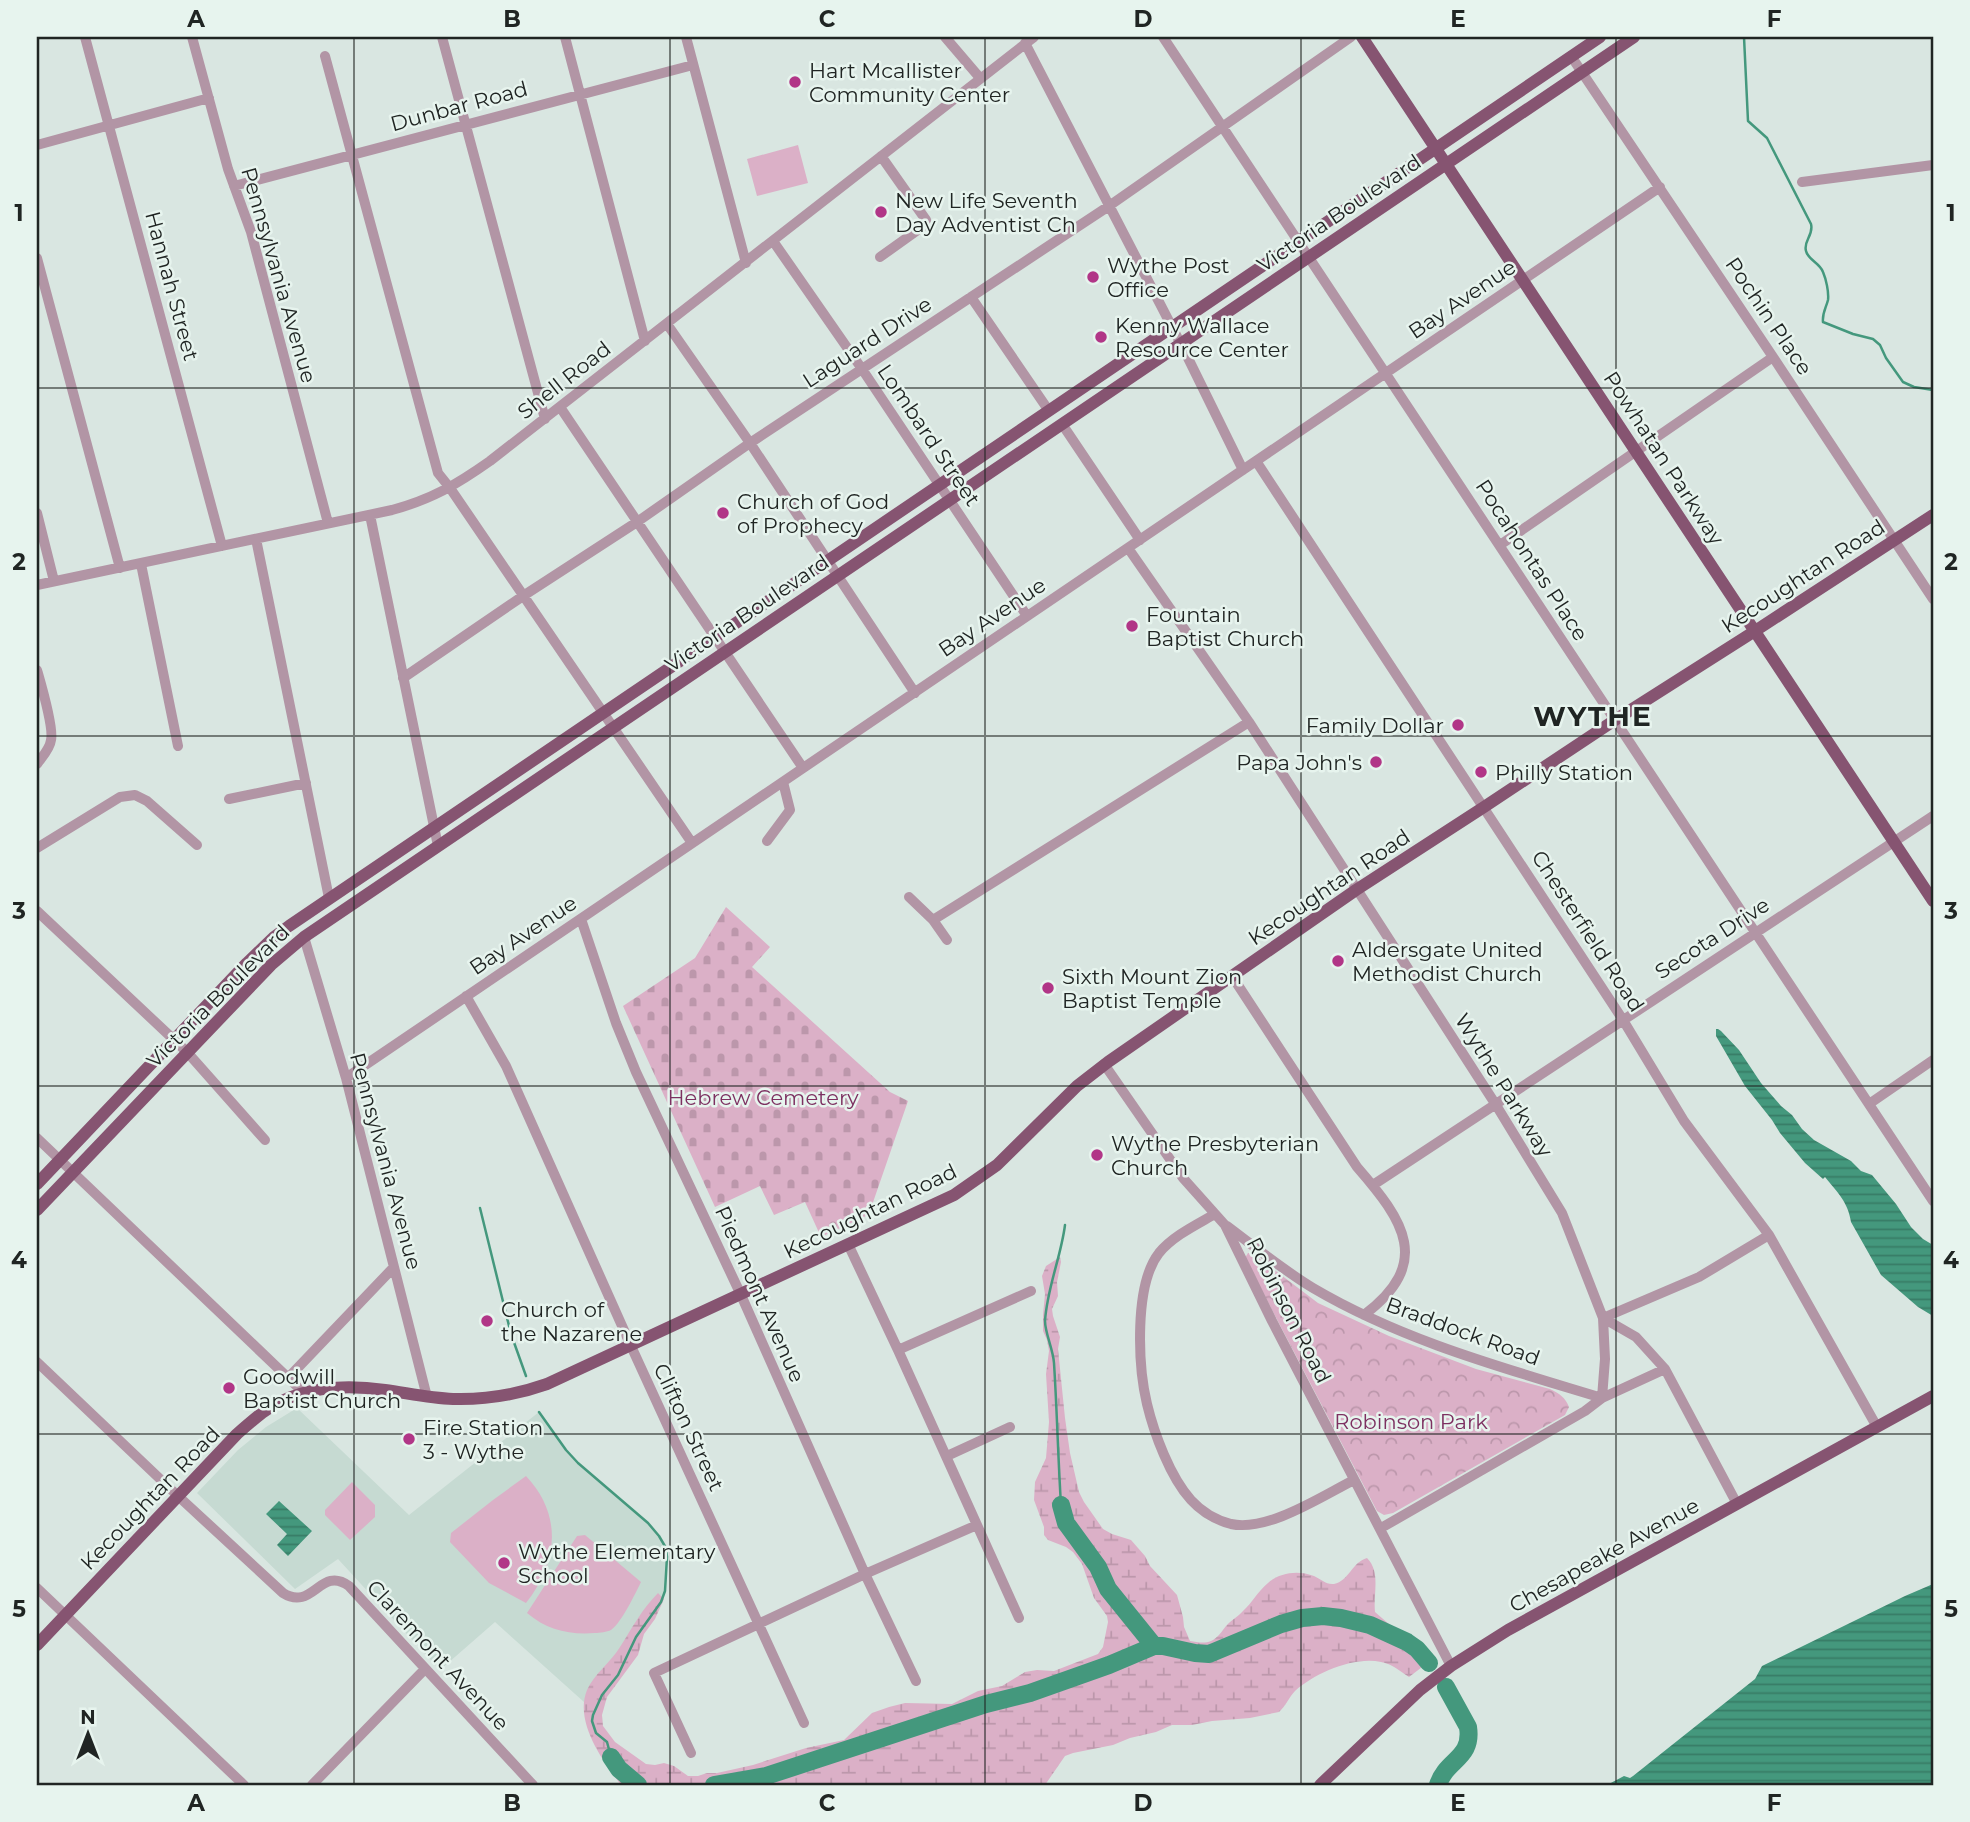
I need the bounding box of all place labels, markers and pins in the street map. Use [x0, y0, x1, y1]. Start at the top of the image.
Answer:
place label: Hart Mcallister Community Center [809, 58, 1010, 107]
marker: Hart Mcallister Community Center [787, 74, 803, 90]
place label: New Life Seventh Day Adventist Ch [895, 188, 1078, 237]
marker: New Life Seventh Day Adventist Ch [873, 204, 889, 220]
place label: Wythe Post Office [1107, 253, 1230, 302]
marker: Wythe Post Office [1085, 269, 1101, 285]
place label: Kenny Wallace Resource Center [1115, 313, 1289, 362]
marker: Kenny Wallace Resource Center [1093, 329, 1109, 345]
place label: Church of God of Prophecy [737, 489, 889, 538]
marker: Church of God of Prophecy [715, 505, 731, 521]
place label: Fountain Baptist Church [1146, 602, 1304, 651]
marker: Fountain Baptist Church [1124, 618, 1140, 634]
place label: Family Dollar [1306, 713, 1444, 738]
marker: Family Dollar [1450, 717, 1466, 733]
place label: Papa John's [1236, 750, 1362, 775]
marker: Papa John's [1368, 754, 1384, 770]
place label: Philly Station [1495, 760, 1633, 785]
marker: Philly Station [1473, 764, 1489, 780]
place label: Aldersgate United Methodist Church [1352, 937, 1543, 986]
marker: Aldersgate United Methodist Church [1330, 953, 1346, 969]
place label: Sixth Mount Zion Baptist Temple [1062, 964, 1242, 1013]
marker: Sixth Mount Zion Baptist Temple [1040, 980, 1056, 996]
place label: Wythe Presbyterian Church [1111, 1131, 1319, 1180]
marker: Wythe Presbyterian Church [1089, 1147, 1105, 1163]
place label: Church of the Nazarene [501, 1297, 642, 1346]
marker: Church of the Nazarene [479, 1313, 495, 1329]
place label: Goodwill Baptist Church [243, 1364, 401, 1413]
marker: Goodwill Baptist Church [221, 1380, 237, 1396]
place label: Fire Station 3 - Wythe [423, 1415, 543, 1464]
marker: Fire Station 3 - Wythe [401, 1431, 417, 1447]
place label: Wythe Elementary School [518, 1539, 716, 1588]
marker: Wythe Elementary School [496, 1555, 512, 1571]

